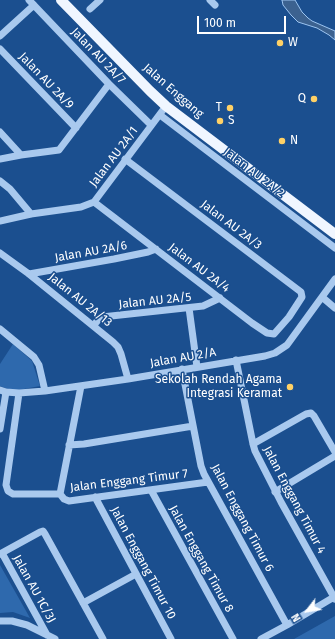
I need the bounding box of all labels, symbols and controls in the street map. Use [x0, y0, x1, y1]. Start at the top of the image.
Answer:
scale bar [199, 8, 288, 34]
text: 100 m [204, 16, 236, 30]
street label: Jalan AU 2A/7 [68, 25, 128, 87]
place label: W [288, 36, 298, 50]
marker: W [275, 38, 285, 48]
street label: Jalan AU 2A/9 [15, 50, 77, 112]
street label: Jalan Enggang [140, 61, 206, 121]
place label: Q [298, 92, 306, 106]
marker: Q [309, 94, 319, 104]
place label: T [216, 101, 222, 115]
marker: T [225, 103, 235, 113]
place label: S [228, 114, 235, 128]
marker: S [215, 116, 225, 126]
street label: Jalan AU 2A/1 [87, 124, 141, 190]
place label: N [290, 134, 298, 148]
marker: N [277, 136, 287, 146]
street label: Jalan AU 2A/2 [221, 145, 287, 201]
street label: Jalan AU 2A/3 [198, 197, 264, 253]
street label: Jalan AU 2A/6 [54, 239, 128, 265]
street label: Jalan AU 2A/4 [166, 240, 232, 296]
street label: Jalan AU 2A/13 [45, 270, 115, 330]
street label: Jalan AU 2A/5 [118, 290, 192, 312]
street label: Jalan AU 2/A [149, 345, 217, 371]
place label: Sekolah Rendah Agama Integrasi Keramat [155, 373, 282, 401]
marker: Sekolah Rendah Agama Integrasi Keramat [285, 382, 295, 392]
street label: Jalan Enggang Timur 4 [260, 444, 328, 556]
street label: Jalan Enggang Timur 6 [207, 462, 277, 574]
street label: Jalan Enggang Timur 7 [69, 467, 189, 495]
street label: Jalan Enggang Timur 8 [166, 503, 236, 615]
street label: Jalan Enggang Timur 10 [107, 504, 179, 622]
street label: Jalan AU 1C/3J [9, 552, 59, 626]
north arrow [287, 591, 327, 631]
text: N [289, 611, 304, 624]

